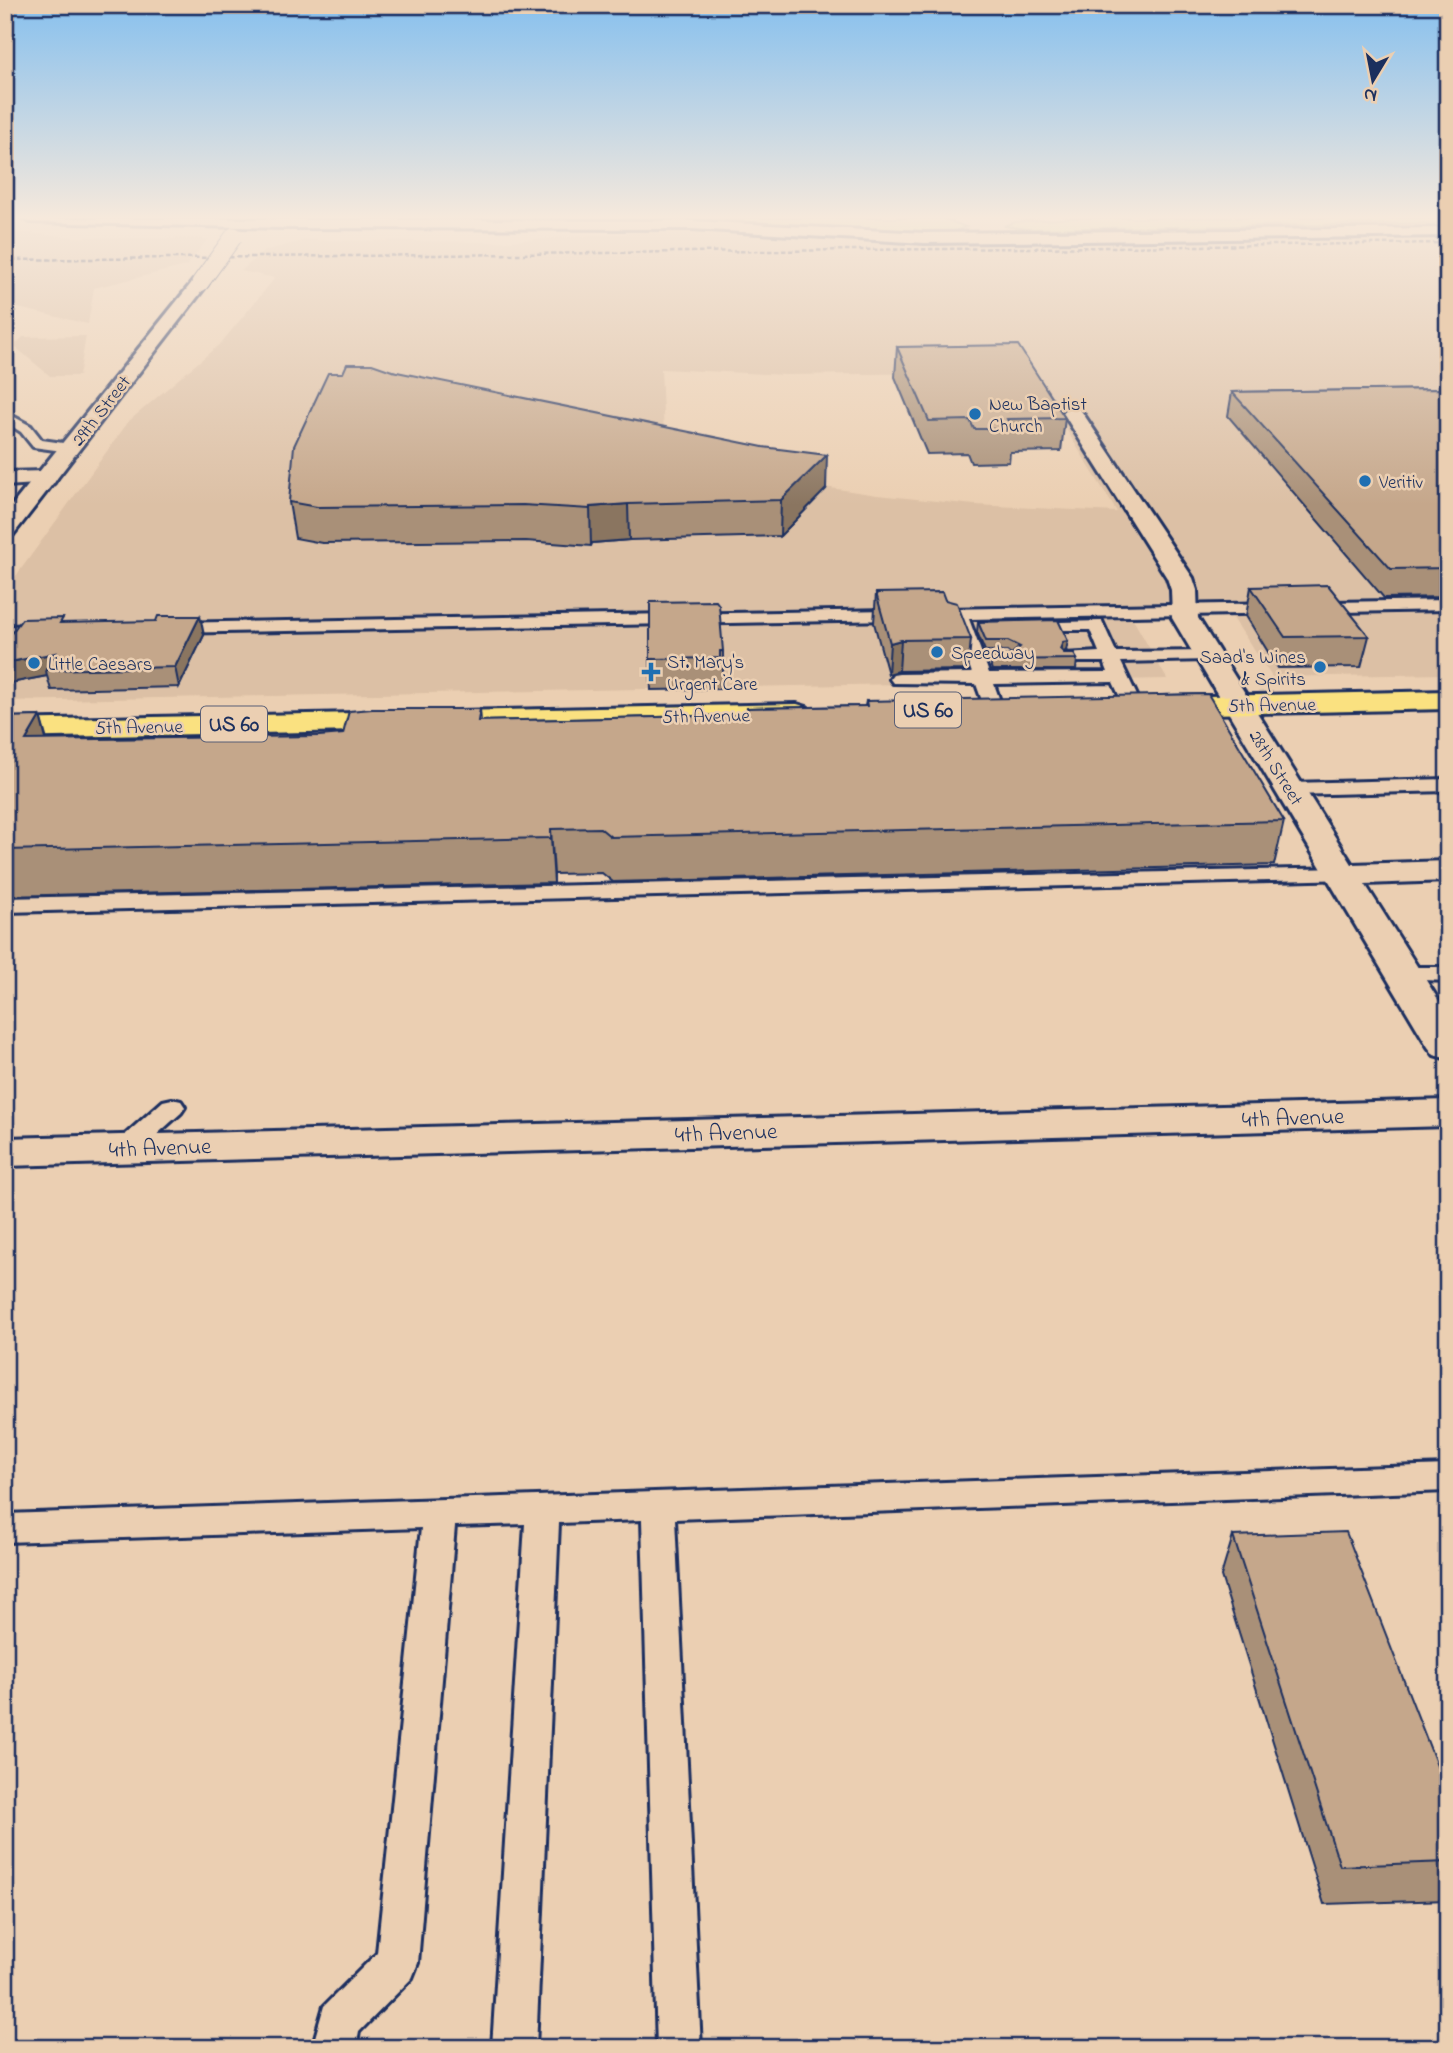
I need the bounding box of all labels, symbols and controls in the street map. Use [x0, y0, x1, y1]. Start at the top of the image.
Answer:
north arrow [1338, 46, 1408, 116]
text: N [1362, 80, 1379, 109]
street label: 29th Street [66, 370, 139, 453]
place label: New Baptist Church [989, 392, 1087, 441]
marker: New Baptist Church [967, 406, 983, 422]
place label: Veritiv [1378, 470, 1424, 497]
marker: Veritiv [1357, 473, 1373, 489]
place label: Speedway [951, 641, 1035, 669]
marker: Speedway [929, 644, 945, 660]
place label: Saad's Wines & Spirits [1200, 645, 1306, 694]
place label: St. Mary's Urgent Care [667, 650, 758, 701]
place label: Little Caesars [48, 652, 152, 679]
marker: Little Caesars [26, 655, 42, 671]
marker: Saad's Wines & Spirits [1312, 659, 1328, 675]
marker: St. Mary's Urgent Care [641, 662, 661, 682]
road number: US 60 [895, 692, 961, 728]
street label: 5th Avenue [1228, 692, 1317, 721]
street label: 5th Avenue [662, 703, 751, 732]
road number: US 60 [201, 706, 267, 742]
street label: 5th Avenue [95, 714, 184, 743]
street label: 28th Street [1241, 725, 1309, 812]
street label: 4th Avenue [1241, 1101, 1346, 1138]
street label: 4th Avenue [674, 1116, 779, 1153]
street label: 4th Avenue [108, 1131, 213, 1168]

